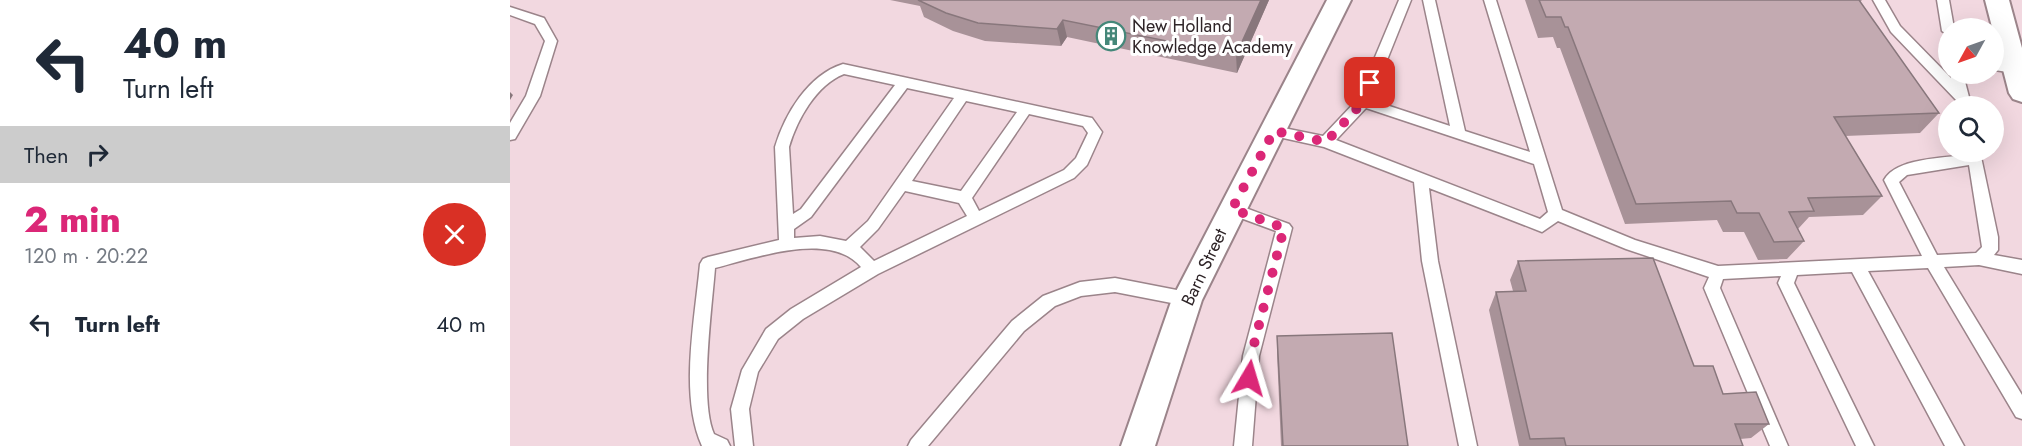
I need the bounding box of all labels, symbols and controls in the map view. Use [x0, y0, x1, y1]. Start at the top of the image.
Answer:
text: 40 m [123, 13, 227, 74]
place label: New Holland Knowledge Academy [1132, 13, 1293, 60]
north arrow [1938, 18, 2004, 84]
map controls [1938, 18, 2004, 162]
building icon: New Holland Knowledge Academy [1095, 20, 1127, 52]
icon: left [24, 24, 102, 102]
pin [1344, 57, 1395, 108]
icon: arrive [1353, 66, 1386, 99]
text: Turn left [123, 69, 213, 108]
button: search [1938, 96, 2004, 162]
icon: right [81, 138, 114, 171]
text: Then [24, 139, 69, 171]
text: 2 min [24, 193, 121, 245]
button: close [423, 203, 486, 266]
street label: Barn Street [1175, 223, 1234, 310]
text: 120 m · 20:22 [24, 242, 148, 271]
icon: left [24, 308, 57, 341]
text: Turn left [75, 308, 160, 340]
text: 40 m [436, 308, 486, 340]
position arrow [1217, 346, 1281, 410]

